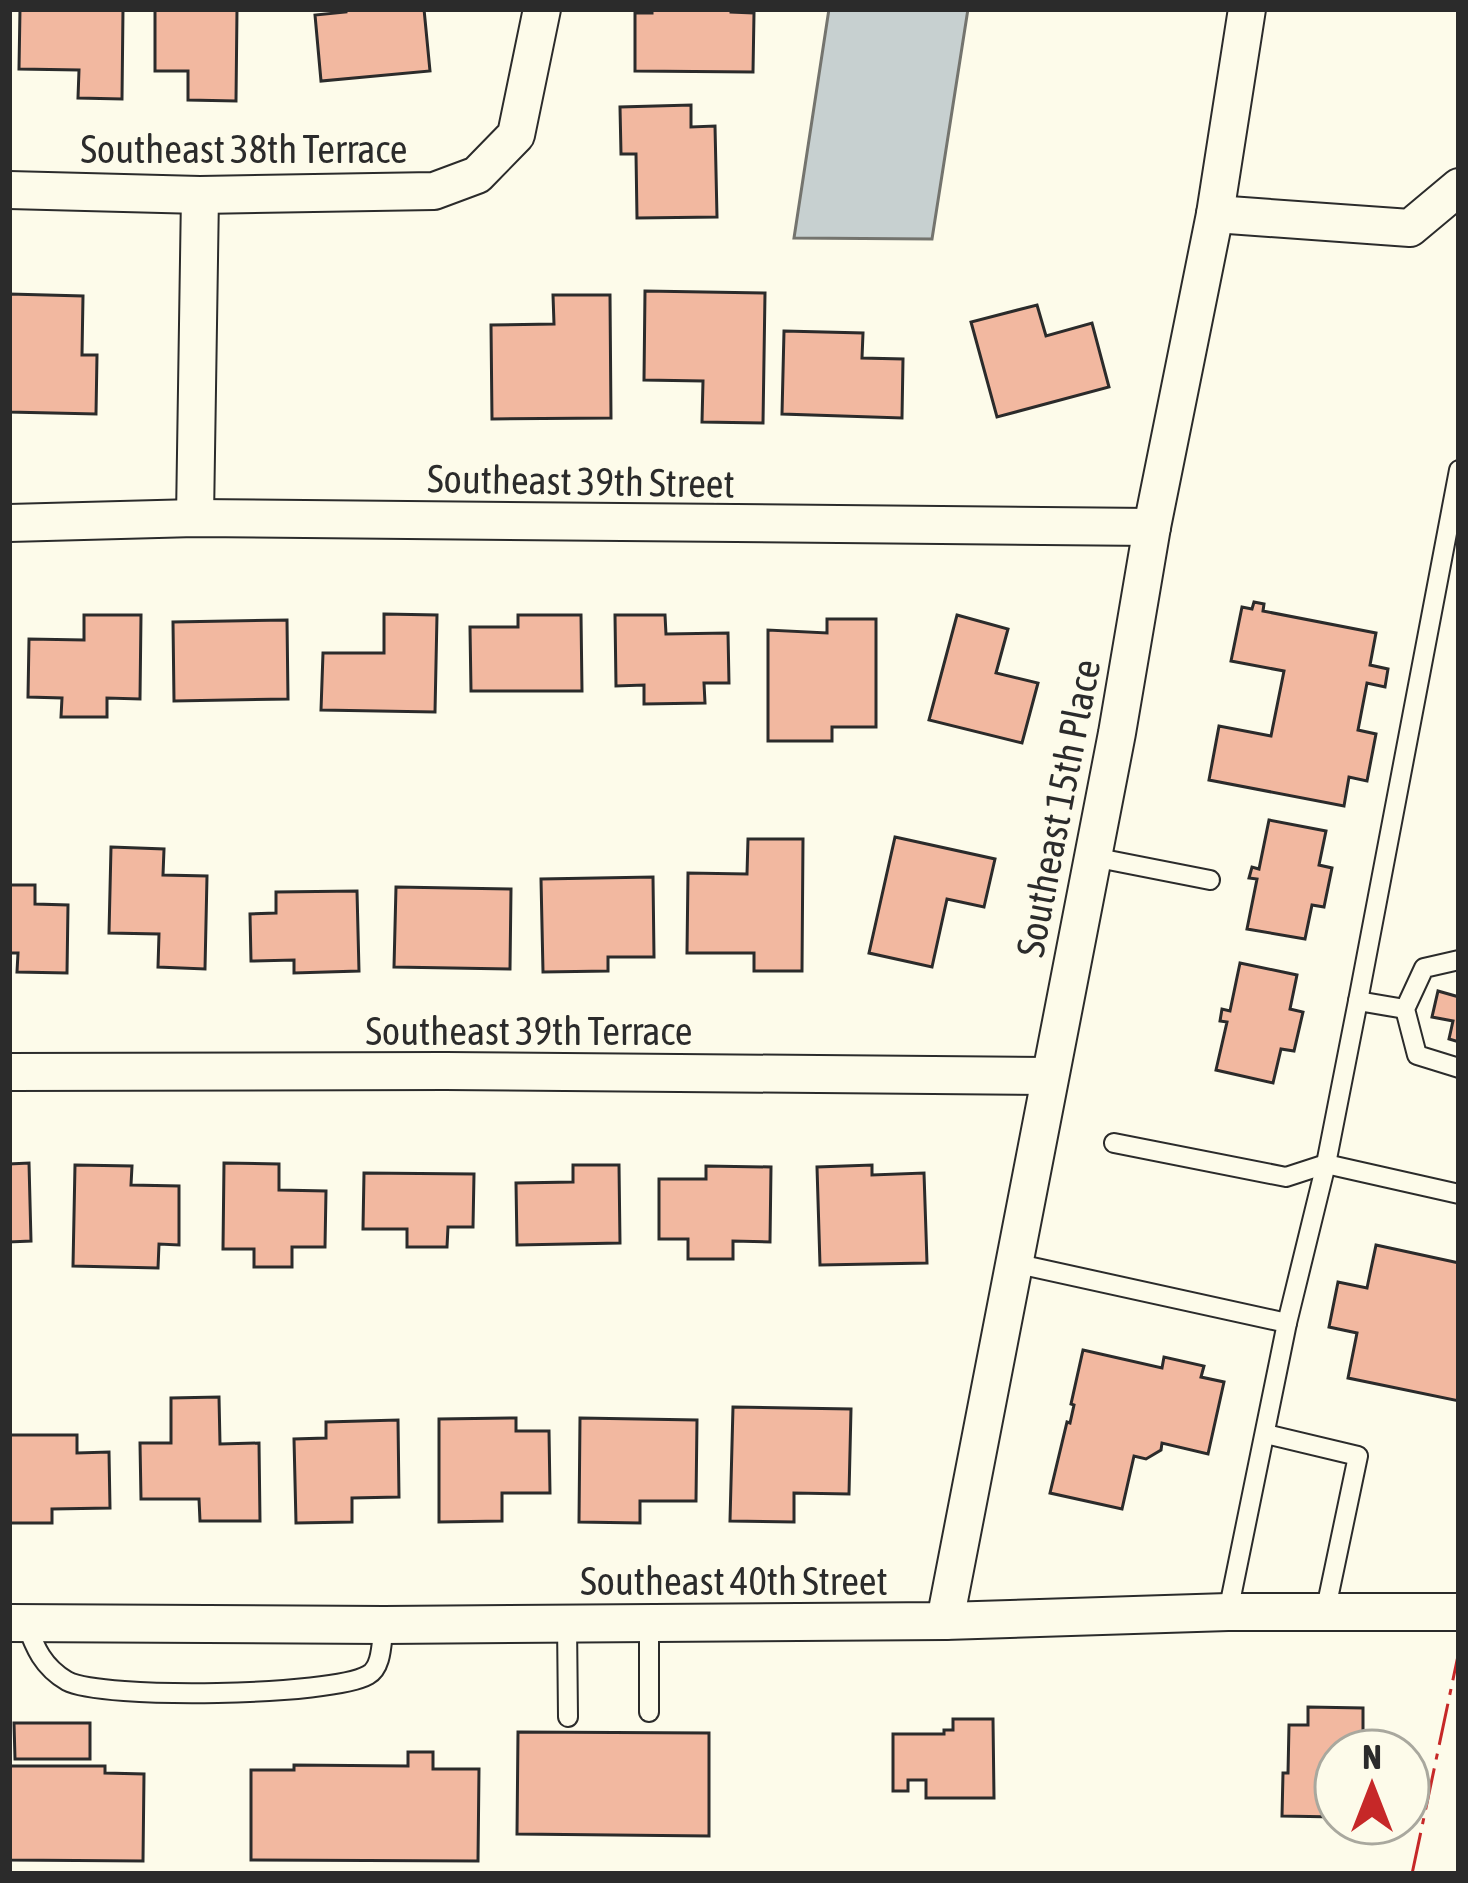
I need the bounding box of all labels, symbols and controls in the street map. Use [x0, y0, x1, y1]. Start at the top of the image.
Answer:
street label: Southeast 38th Terrace [80, 127, 408, 171]
street label: Southeast 39th Street [427, 456, 735, 506]
street label: Southeast 15th Place [1008, 656, 1108, 960]
street label: Southeast 39th Terrace [365, 1009, 693, 1053]
street label: Southeast 40th Street [580, 1559, 888, 1603]
north arrow [1312, 1727, 1432, 1847]
text: N [1362, 1738, 1382, 1776]

